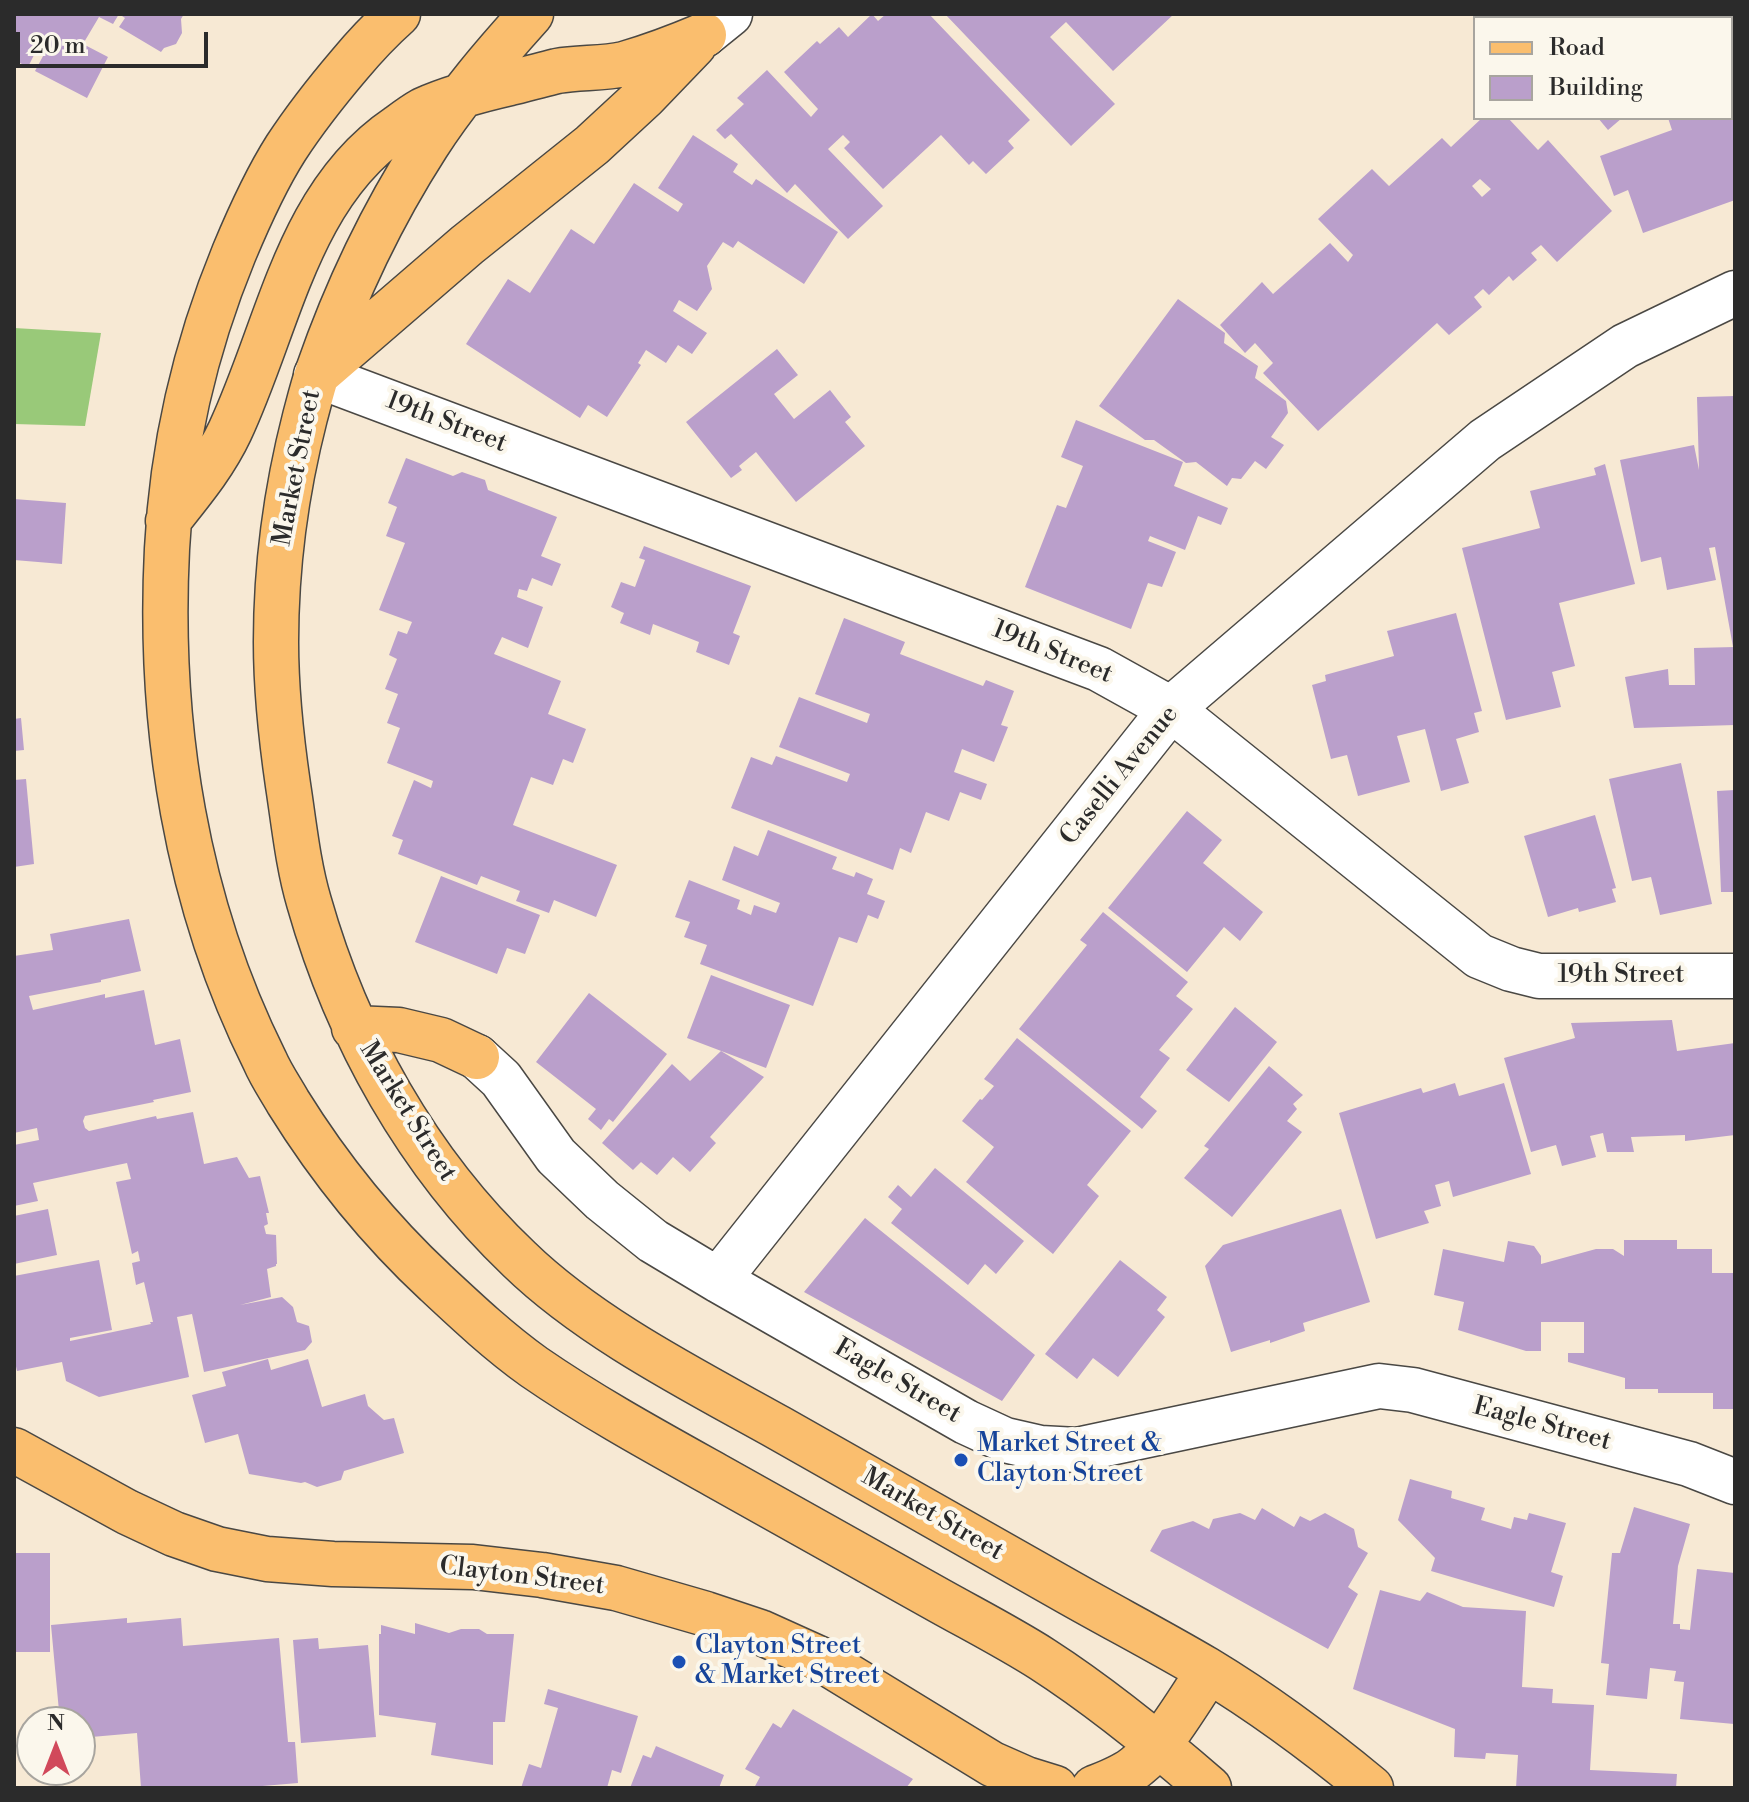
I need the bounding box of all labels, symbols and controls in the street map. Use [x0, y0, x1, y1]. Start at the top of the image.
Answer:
scale bar [20, 16, 212, 66]
legend [1473, 16, 1733, 120]
text: 20 m [30, 31, 86, 61]
text: Road [1549, 33, 1605, 63]
text: Building [1549, 73, 1643, 103]
street label: 19th Street [381, 386, 511, 460]
street label: Market Street [268, 387, 328, 549]
street label: 19th Street [987, 615, 1117, 691]
street label: Caselli Avenue [1054, 700, 1186, 852]
street label: 19th Street [1557, 960, 1685, 992]
street label: Market Street [352, 1036, 462, 1188]
street label: Eagle Street [828, 1333, 966, 1431]
street label: Eagle Street [1470, 1392, 1614, 1458]
place label: Market Street & Clayton Street [977, 1429, 1162, 1490]
marker: Market Street & Clayton Street [952, 1451, 970, 1469]
street label: Market Street [855, 1462, 1009, 1568]
street label: Clayton Street [438, 1551, 606, 1603]
place label: Clayton Street & Market Street [695, 1631, 880, 1692]
marker: Clayton Street & Market Street [670, 1653, 688, 1671]
north arrow [16, 1706, 96, 1786]
text: N [47, 1710, 65, 1737]

